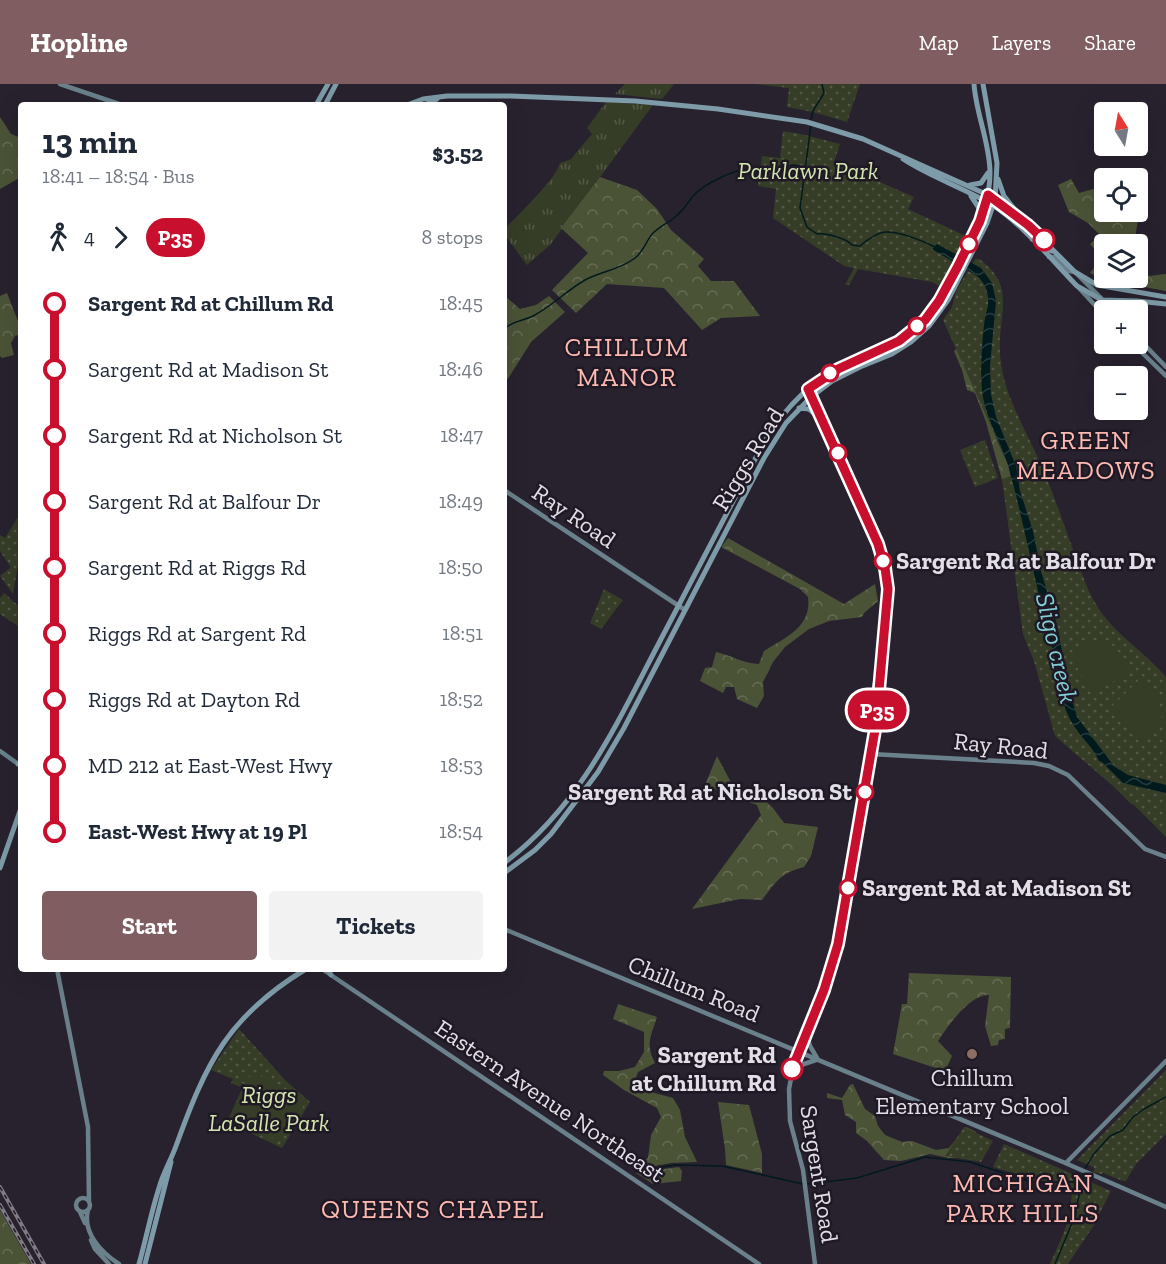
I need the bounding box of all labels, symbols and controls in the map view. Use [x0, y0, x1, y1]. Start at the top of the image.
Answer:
text: Hopline [30, 26, 128, 59]
text: Map [919, 30, 959, 55]
text: Layers [992, 30, 1051, 55]
text: Share [1084, 30, 1136, 55]
north arrow [1094, 102, 1148, 156]
map controls [1094, 102, 1148, 420]
text: 13 min [42, 122, 137, 161]
text: $3.52 [432, 140, 483, 167]
park label: Parklawn Park [738, 156, 879, 185]
text: 18:41 – 18:54 · Bus [42, 164, 194, 188]
button: locate [1094, 168, 1148, 222]
icon: walk [42, 221, 75, 254]
icon: forward [104, 221, 137, 254]
text: 4 [84, 225, 95, 249]
text: P35 [158, 225, 193, 250]
text: 8 stops [422, 225, 483, 249]
unlabelled marker [1033, 229, 1055, 251]
button: layers [1094, 234, 1148, 288]
unlabelled marker [960, 235, 978, 253]
text: Sargent Rd at Chillum Rd [88, 290, 334, 317]
text: 18:45 [439, 291, 483, 315]
button: + [1094, 300, 1148, 354]
unlabelled marker [908, 317, 926, 335]
district label: CHILLUM MANOR [565, 331, 689, 393]
text: Sargent Rd at Madison St [88, 356, 328, 383]
text: 18:46 [439, 357, 483, 381]
unlabelled marker [821, 364, 839, 382]
button: − [1094, 366, 1148, 420]
street label: Riggs Road [705, 402, 790, 516]
text: Sargent Rd at Nicholson St [88, 422, 342, 449]
text: 18:47 [440, 423, 483, 447]
district label: GREEN MEADOWS [1016, 424, 1156, 486]
unlabelled marker [829, 444, 847, 462]
street label: Ray Road [527, 477, 622, 554]
text: Sargent Rd at Balfour Dr [88, 488, 321, 515]
text: 18:49 [439, 489, 483, 513]
place label: Sargent Rd at Balfour Dr [896, 546, 1156, 575]
marker: Sargent Rd at Balfour Dr [874, 552, 892, 570]
text: Sargent Rd at Riggs Rd [88, 554, 306, 581]
text: 18:50 [438, 555, 483, 579]
water label: Sligo creek [1029, 590, 1085, 706]
text: Riggs Rd at Sargent Rd [88, 620, 306, 647]
text: 18:51 [442, 621, 483, 645]
text: Riggs Rd at Dayton Rd [88, 686, 300, 713]
text: 18:52 [440, 687, 483, 711]
line badge: P35 [842, 690, 912, 730]
text: P35 [860, 698, 894, 723]
street label: Ray Road [952, 726, 1050, 765]
text: MD 212 at East-West Hwy [88, 752, 332, 779]
text: 18:53 [440, 753, 483, 777]
place label: Sargent Rd at Nicholson St [568, 777, 852, 806]
marker: Sargent Rd at Nicholson St [856, 783, 874, 801]
text: East-West Hwy at 19 Pl [88, 818, 307, 845]
text: 18:54 [439, 819, 483, 843]
place label: Sargent Rd at Madison St [862, 873, 1131, 902]
marker: Sargent Rd at Madison St [839, 879, 857, 897]
button: Start [42, 891, 257, 960]
button: Tickets [269, 891, 483, 960]
street label: Chillum Road [624, 949, 764, 1028]
street label: Eastern Avenue Northeast [430, 1013, 671, 1188]
place label: Sargent Rd at Chillum Rd [631, 1040, 776, 1097]
marker: Chillum Elementary School [965, 1047, 979, 1061]
marker: Sargent Rd at Chillum Rd [781, 1058, 803, 1080]
place label: Chillum Elementary School [875, 1063, 1069, 1120]
park label: Riggs LaSalle Park [209, 1080, 330, 1137]
street label: Sargent Road [794, 1103, 845, 1245]
district label: MICHIGAN PARK HILLS [946, 1167, 1100, 1229]
district label: QUEENS CHAPEL [321, 1193, 545, 1225]

